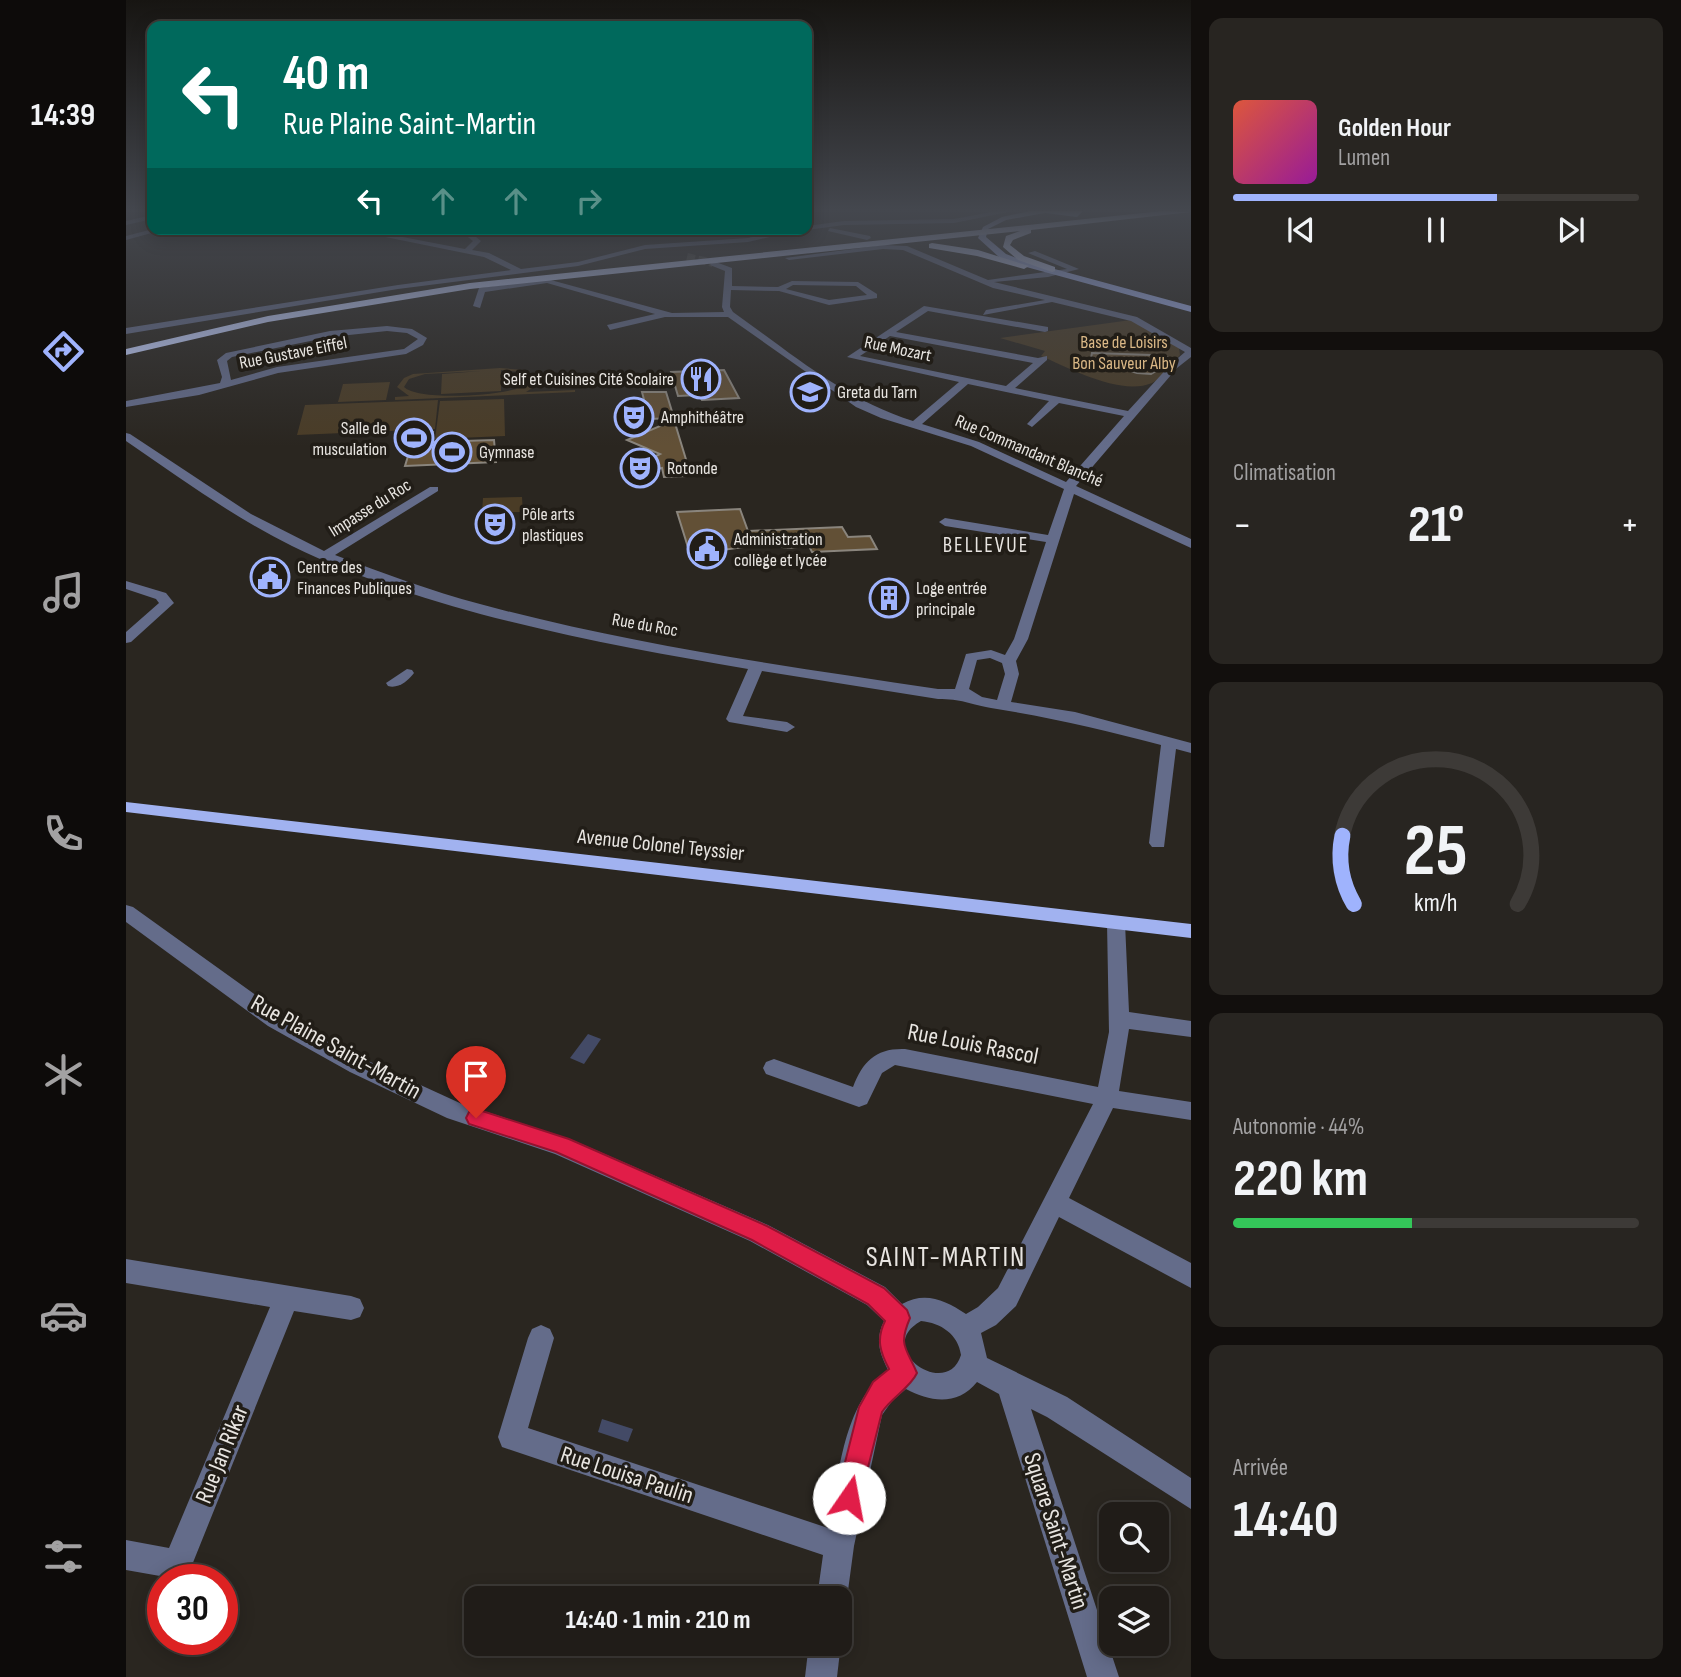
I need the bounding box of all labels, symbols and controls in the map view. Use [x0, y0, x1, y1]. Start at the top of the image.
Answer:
text: 40 m [283, 45, 369, 104]
icon: left [168, 49, 259, 140]
text: 14:39 [31, 96, 95, 135]
text: Rue Plaine Saint-Martin [283, 105, 536, 144]
text: Golden Hour [1338, 113, 1451, 144]
text: Lumen [1338, 144, 1390, 172]
icon: left [351, 182, 389, 220]
icon: ahead [424, 182, 462, 220]
icon: ahead [497, 182, 535, 220]
icon: right [570, 182, 608, 220]
icon: previous [1282, 211, 1320, 249]
icon: pause [1417, 211, 1455, 249]
icon: next [1552, 211, 1590, 249]
icon: directions [39, 327, 88, 376]
street label: Rue Gustave Eiffel [237, 332, 349, 374]
street label: Rue Mozart [862, 332, 934, 366]
park label: Base de Loisirs Bon Sauveur Alby [1072, 332, 1176, 374]
restaurant icon: Self et Cuisines Cité Scolaire [680, 358, 722, 400]
place label: Self et Cuisines Cité Scolaire [503, 369, 674, 390]
school or university icon: Greta du Tarn [789, 371, 831, 413]
place label: Greta du Tarn [837, 382, 917, 403]
theatre icon: Amphithéâtre [613, 396, 655, 438]
place label: Amphithéâtre [660, 407, 744, 428]
street label: Rue Commandant Blanché [952, 410, 1106, 492]
sports icon: Salle de musculation [393, 417, 435, 459]
place label: Salle de musculation [312, 418, 387, 460]
sports icon: Gymnase [431, 431, 473, 473]
place label: Gymnase [479, 442, 535, 463]
theatre icon: Rotonde [619, 447, 661, 489]
place label: Rotonde [667, 458, 718, 479]
text: Climatisation [1233, 459, 1336, 487]
street label: Impasse du Roc [325, 474, 415, 542]
text: 21° [1408, 494, 1464, 557]
theatre icon: Pôle arts plastiques [474, 503, 516, 545]
text: − [1233, 503, 1252, 548]
text: + [1620, 503, 1639, 548]
place label: Pôle arts plastiques [522, 504, 584, 546]
public building icon: Administration collège et lycée [686, 528, 728, 570]
place label: Administration collège et lycée [733, 529, 827, 571]
district label: BELLEVUE [943, 533, 1029, 558]
public building icon: Centre des Finances Publiques [249, 556, 291, 598]
place label: Centre des Finances Publiques [297, 557, 412, 599]
icon: music [39, 568, 88, 617]
building icon: Loge entrée principale [868, 577, 910, 619]
place label: Loge entrée principale [916, 578, 987, 620]
street label: Rue du Roc [610, 609, 680, 641]
icon: phone [39, 809, 88, 858]
text: 25 [1404, 809, 1468, 897]
street label: Avenue Colonel Teyssier [575, 824, 746, 866]
text: km/h [1414, 888, 1458, 919]
street label: Rue Plaine Saint-Martin [246, 988, 426, 1106]
street label: Rue Louis Rascol [905, 1017, 1041, 1071]
pin [446, 1046, 506, 1118]
icon: climate [39, 1050, 88, 1099]
icon: arrive [457, 1057, 495, 1095]
text: Autonomie · 44% [1233, 1113, 1364, 1141]
text: 220 km [1233, 1148, 1368, 1211]
district label: SAINT-MARTIN [866, 1241, 1026, 1274]
icon: car [39, 1291, 88, 1340]
street label: Rue Jan Rikar [189, 1400, 255, 1508]
street label: Rue Louisa Paulin [557, 1440, 697, 1510]
street label: Square Saint-Martin [1017, 1449, 1095, 1613]
text: Arrivée [1233, 1454, 1288, 1482]
position arrow [812, 1461, 886, 1535]
text: 14:40 [1233, 1489, 1339, 1552]
map controls [1099, 1502, 1169, 1656]
button: search [1099, 1502, 1169, 1572]
icon: filters [39, 1532, 88, 1581]
speed limit sign: 30 [147, 1564, 238, 1655]
button: layers [1099, 1586, 1169, 1656]
text: 14:40 · 1 min · 210 m [565, 1605, 751, 1636]

